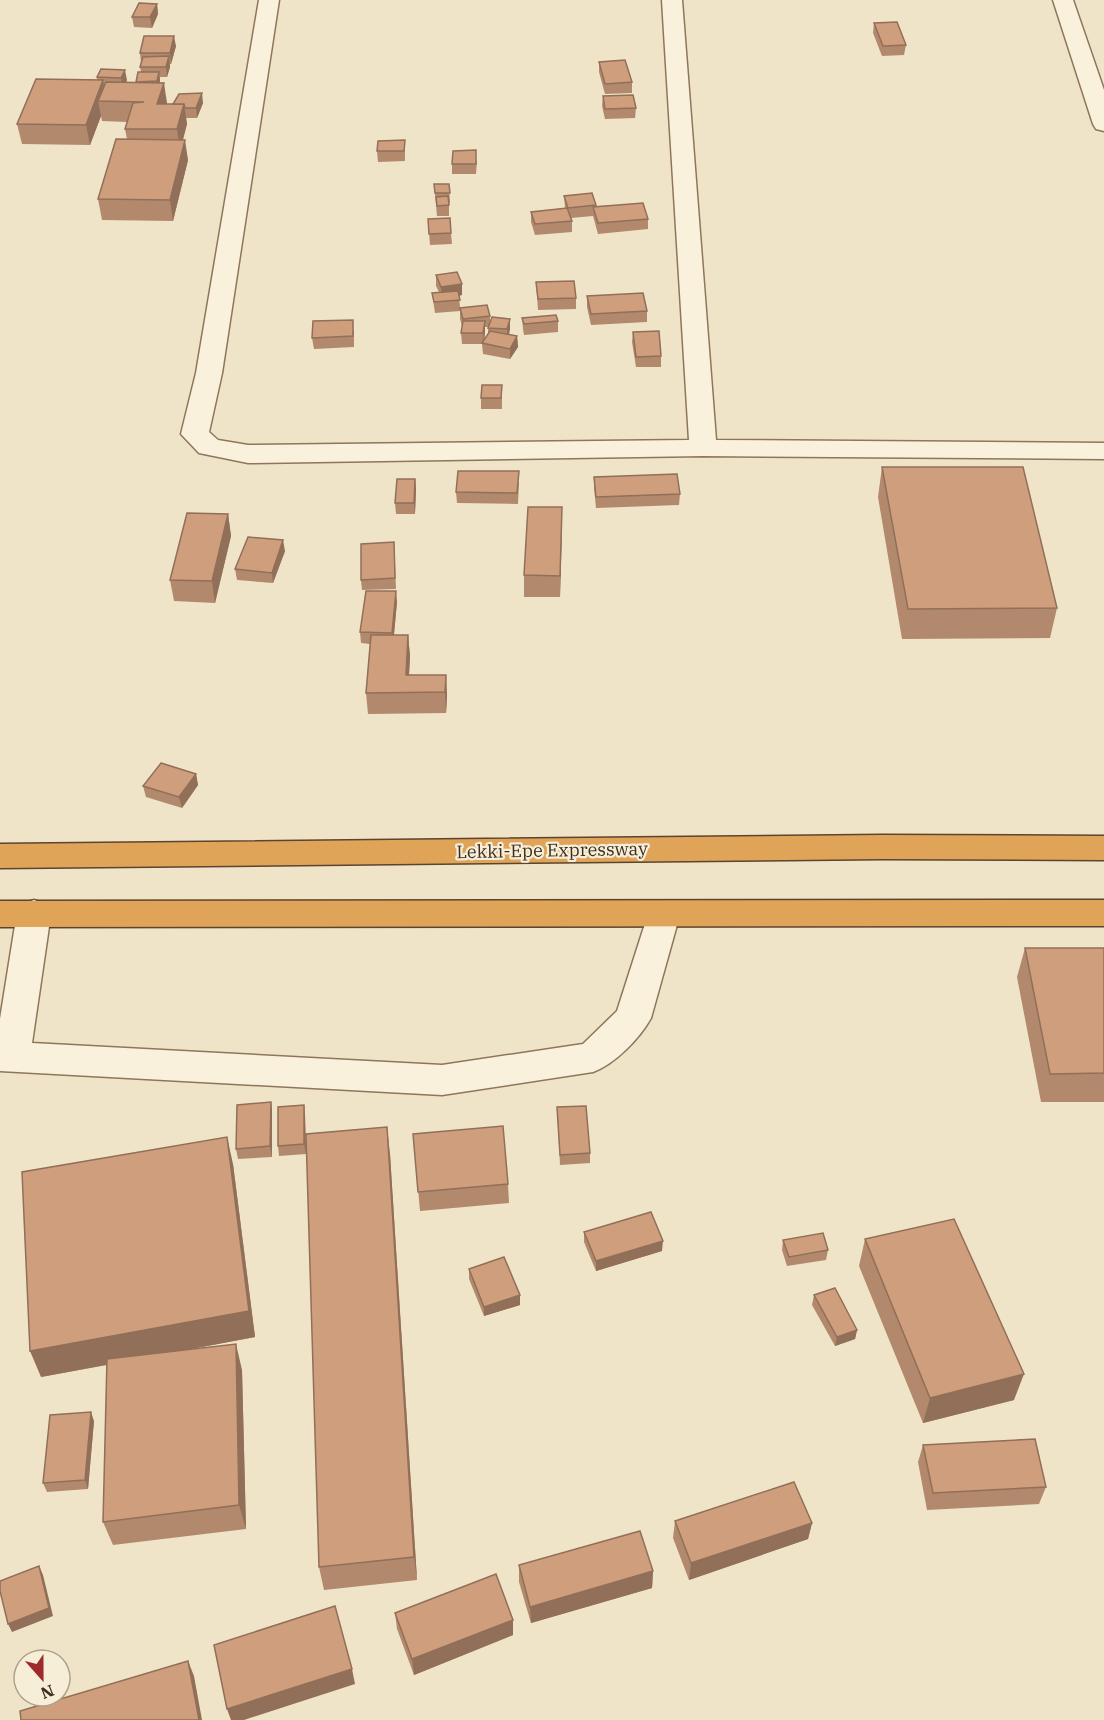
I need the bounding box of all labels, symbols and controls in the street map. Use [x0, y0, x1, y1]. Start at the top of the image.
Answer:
street label: Lekki-Epe Expressway [456, 837, 648, 863]
north arrow [12, 1648, 72, 1708]
text: N [38, 1680, 57, 1704]

